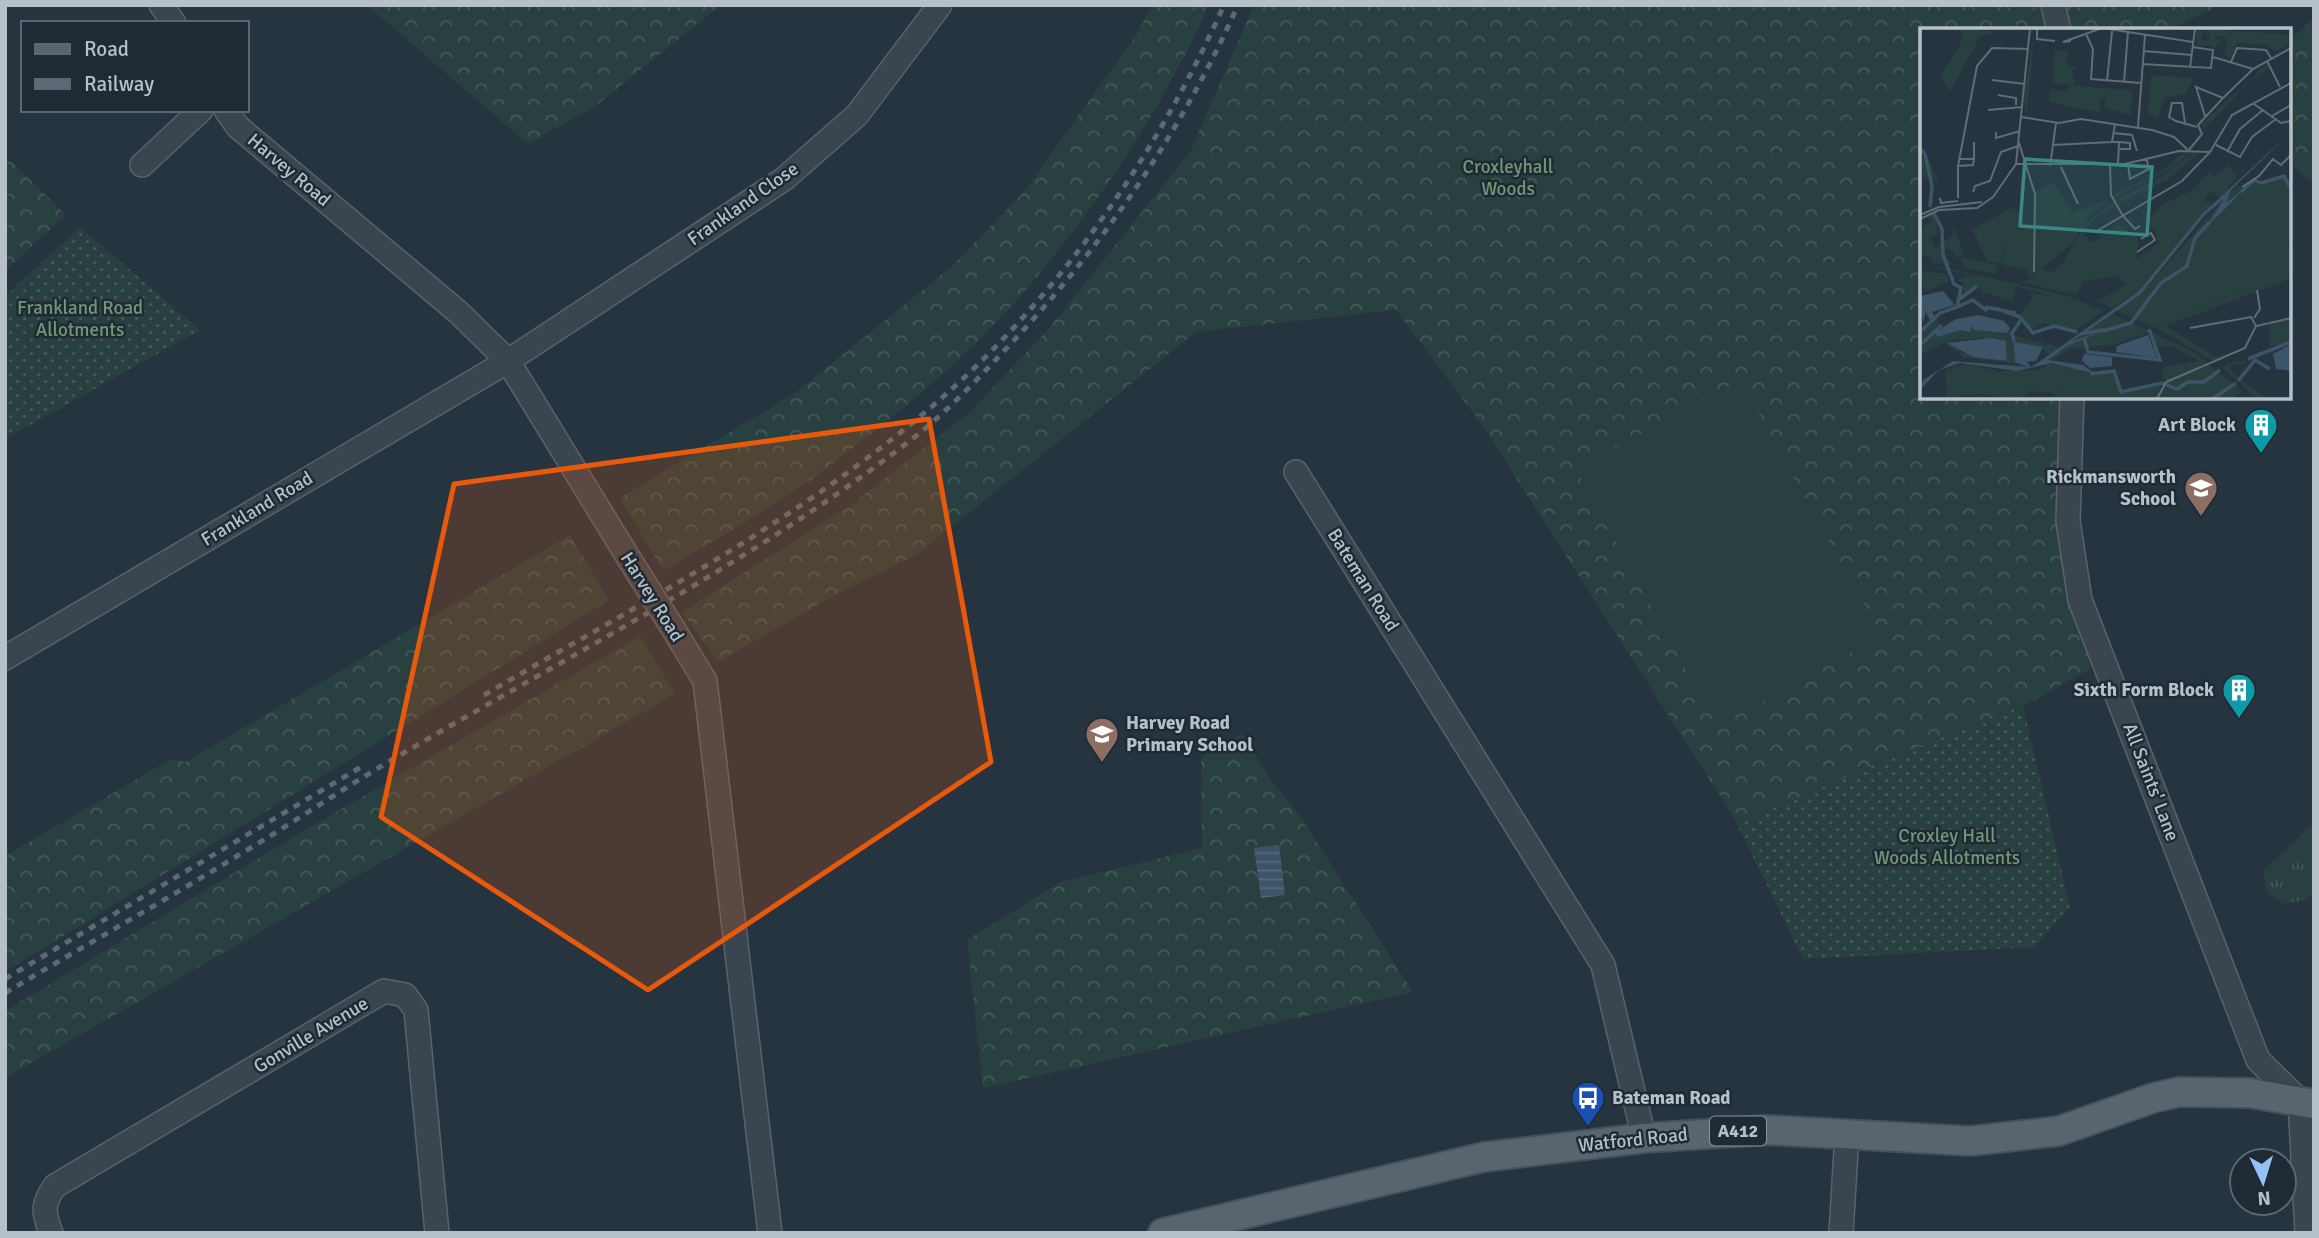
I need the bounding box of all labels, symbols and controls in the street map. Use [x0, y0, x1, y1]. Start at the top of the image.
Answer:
legend [21, 21, 248, 112]
inset map [1920, 28, 2291, 399]
text: Road [84, 36, 129, 62]
text: Railway [84, 71, 154, 97]
street label: Harvey Road [242, 128, 336, 212]
park label: Croxleyhall Woods [1463, 155, 1553, 201]
street label: Frankland Close [683, 157, 803, 251]
park label: Frankland Road Allotments [17, 296, 143, 342]
building icon: Art Block [2242, 406, 2280, 455]
place label: Art Block [2158, 413, 2236, 437]
place label: Rickmansworth School [2046, 465, 2176, 511]
street label: Frankland Road [197, 466, 317, 552]
school or university icon: Rickmansworth School [2182, 469, 2220, 518]
street label: Bateman Road [1322, 524, 1404, 636]
street label: Harvey Road [615, 548, 689, 646]
building icon: Sixth Form Block [2220, 671, 2258, 720]
place label: Sixth Form Block [2074, 678, 2214, 702]
place label: Harvey Road Primary School [1126, 711, 1253, 757]
school or university icon: Harvey Road Primary School [1083, 715, 1121, 764]
street label: All Saints' Lane [2117, 720, 2185, 844]
park label: Croxley Hall Woods Allotments [1874, 824, 2020, 870]
street label: Gonville Avenue [249, 991, 373, 1079]
bus stop icon: Bateman Road [1569, 1079, 1607, 1128]
place label: Bateman Road [1612, 1086, 1731, 1110]
road number: A412 [1710, 1116, 1766, 1146]
street label: Watford Road [1577, 1122, 1689, 1158]
north arrow [2228, 1147, 2298, 1217]
text: N [2257, 1186, 2272, 1210]

